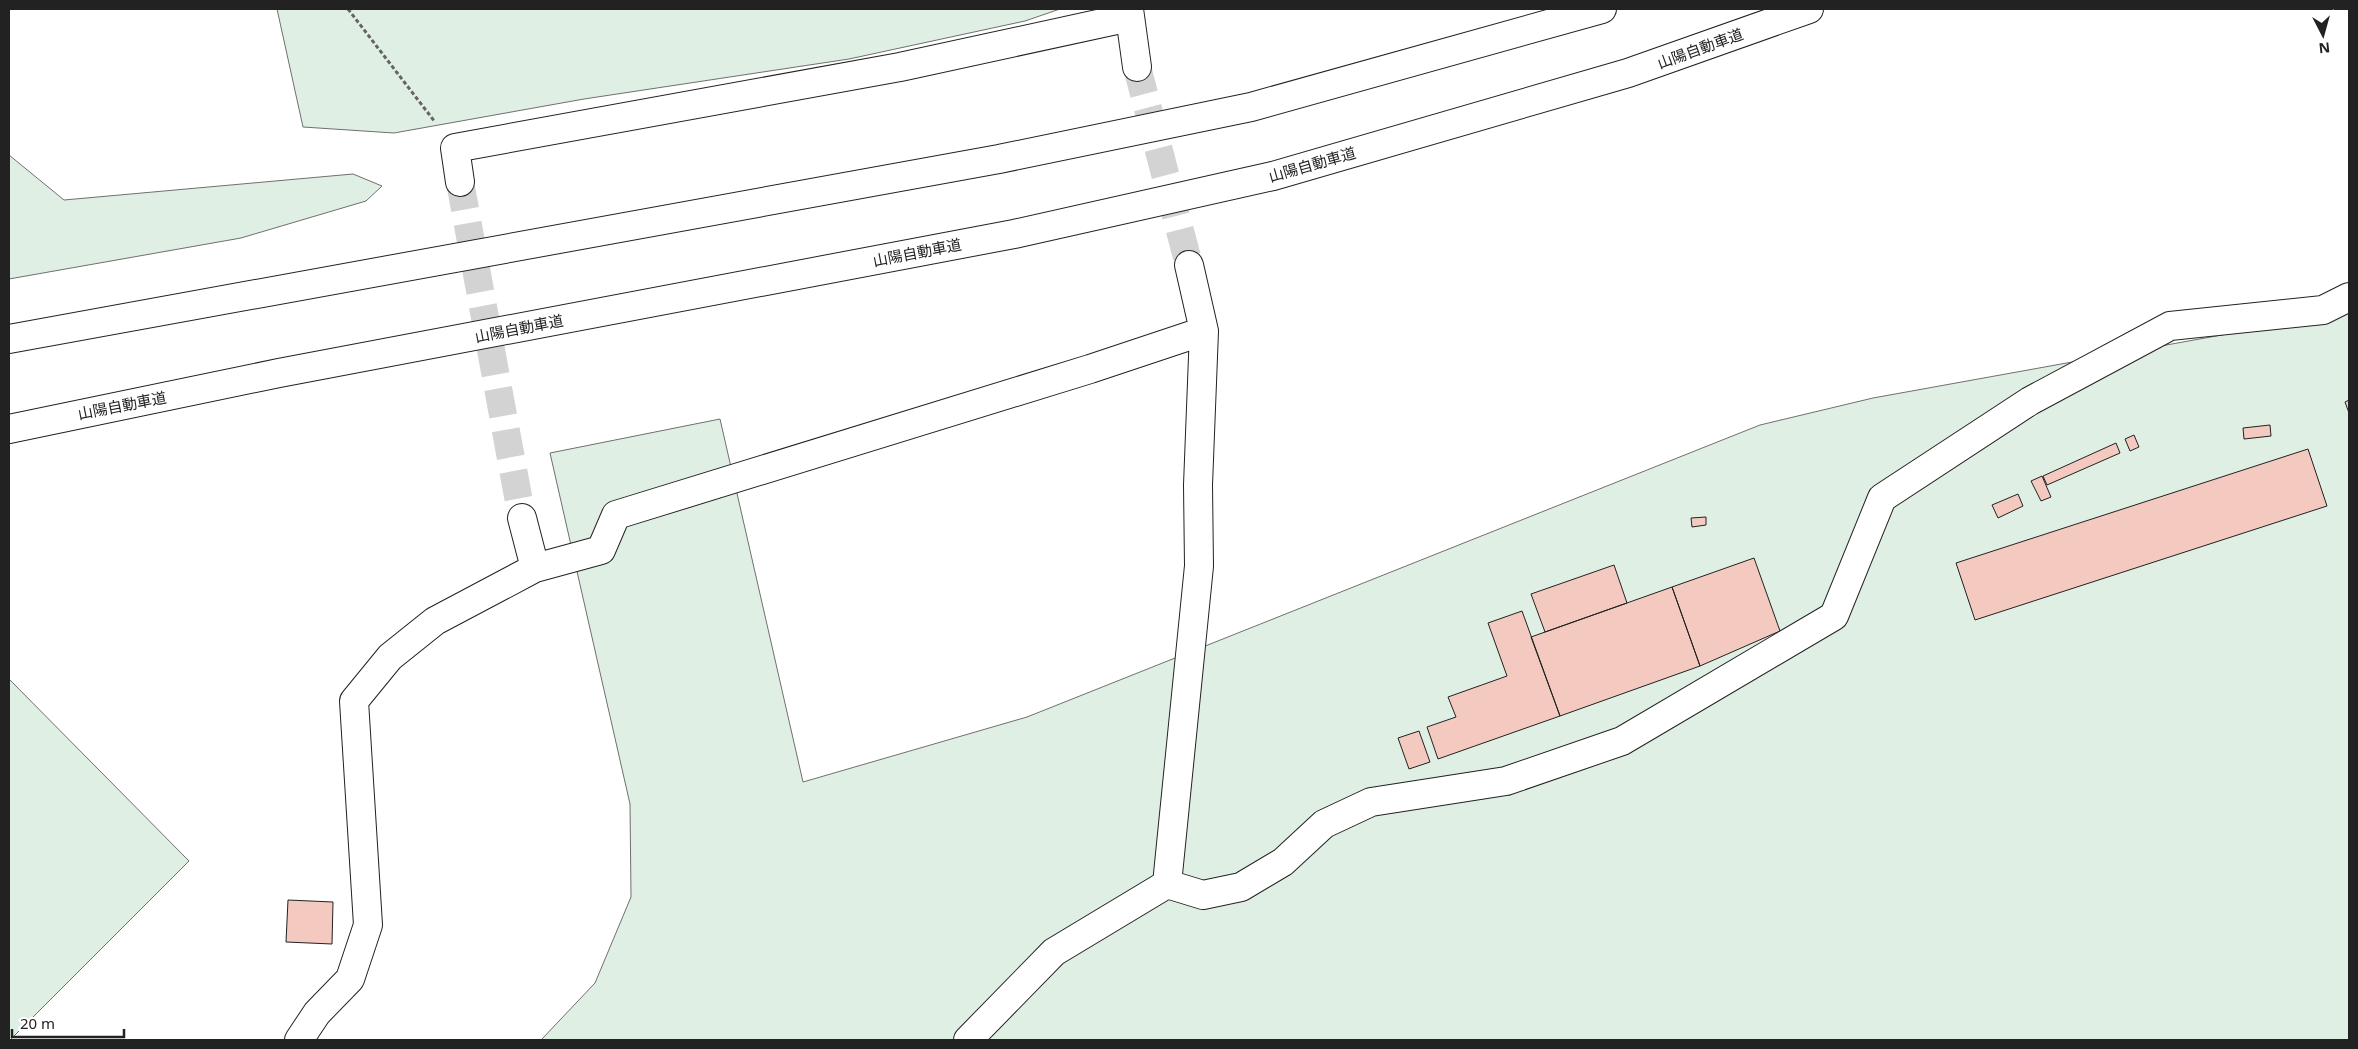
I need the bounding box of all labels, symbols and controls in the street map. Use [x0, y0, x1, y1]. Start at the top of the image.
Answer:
north arrow [2298, 10, 2348, 60]
street label: 山陽自動車道 [1654, 23, 1746, 73]
text: N [2318, 38, 2331, 58]
street label: 山陽自動車道 [1266, 142, 1358, 186]
street label: 山陽自動車道 [871, 234, 963, 270]
street label: 山陽自動車道 [473, 310, 565, 346]
street label: 山陽自動車道 [76, 387, 168, 423]
scale bar [12, 1006, 125, 1038]
text: 20 m [20, 1013, 55, 1033]

